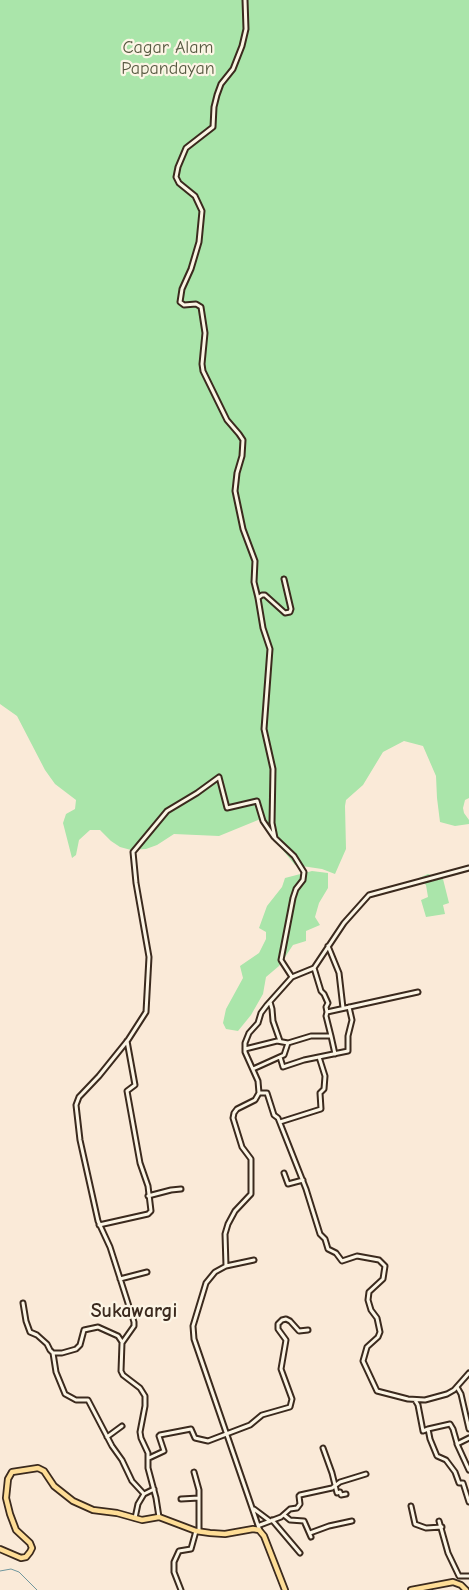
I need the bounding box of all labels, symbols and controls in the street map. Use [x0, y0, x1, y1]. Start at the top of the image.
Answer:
park label: Cagar Alam Papandayan [121, 37, 215, 80]
district label: Sukawargi [91, 1299, 177, 1323]

